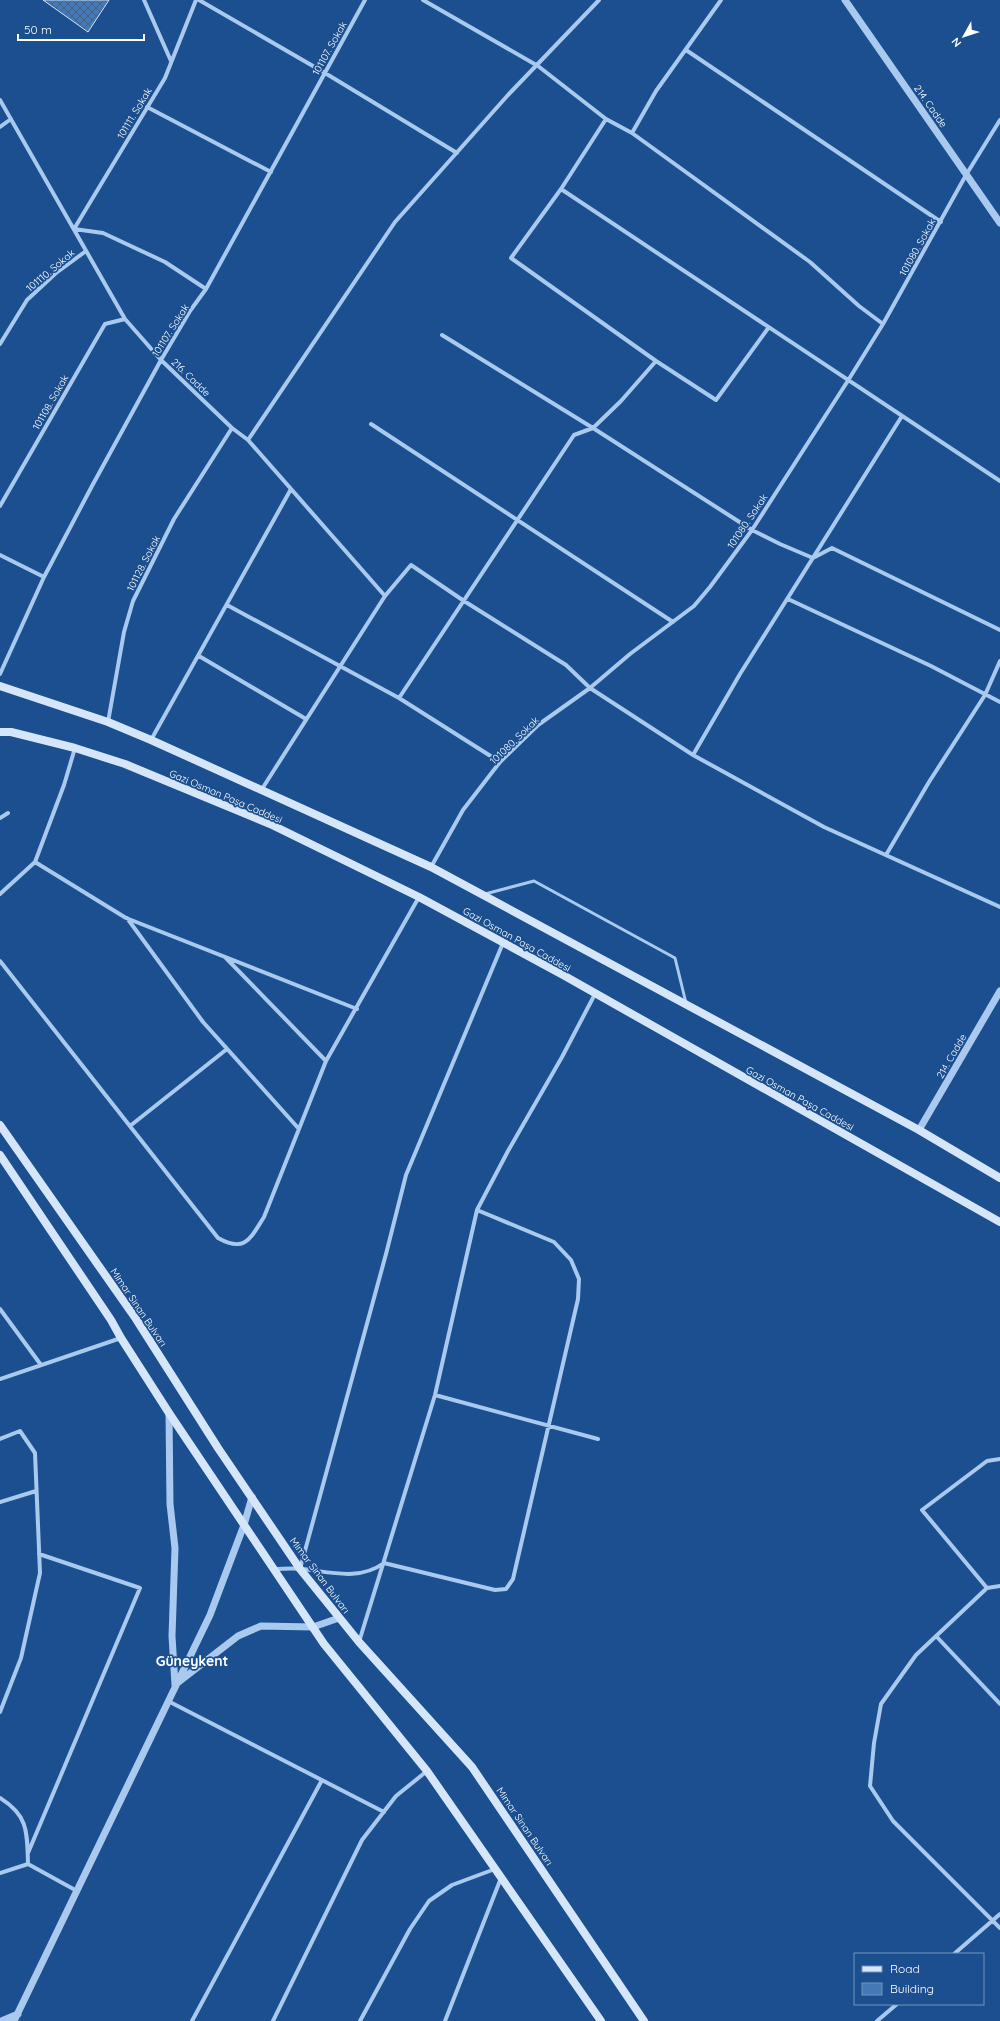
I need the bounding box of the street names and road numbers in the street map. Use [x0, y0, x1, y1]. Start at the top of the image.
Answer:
street label: 101107. Sokak [309, 19, 350, 78]
street label: 214. Cadde [911, 82, 950, 130]
street label: 101111. Sokak [114, 85, 155, 141]
street label: 101080. Sokak [896, 216, 939, 278]
street label: 101110. Sokak [23, 246, 77, 295]
street label: 101107. Sokak [149, 301, 192, 359]
street label: 216. Cadde [168, 355, 213, 399]
street label: 101108. Sokak [29, 372, 71, 432]
street label: 101080. Sokak [724, 491, 771, 551]
street label: 101128. Sokak [124, 533, 163, 593]
street label: 101080. Sokak [487, 714, 542, 767]
street label: Gazi Osman Paşa Caddesi [167, 767, 284, 826]
street label: Gazi Osman Paşa Caddesi [460, 904, 573, 975]
street label: 214. Cadde [933, 1031, 970, 1081]
street label: Gazi Osman Paşa Caddesi [743, 1063, 856, 1134]
street label: Mimar Sinan Bulvarı [108, 1266, 170, 1349]
street label: Mimar Sinan Bulvarı [287, 1535, 352, 1616]
street label: Mimar Sinan Bulvarı [494, 1785, 556, 1868]

